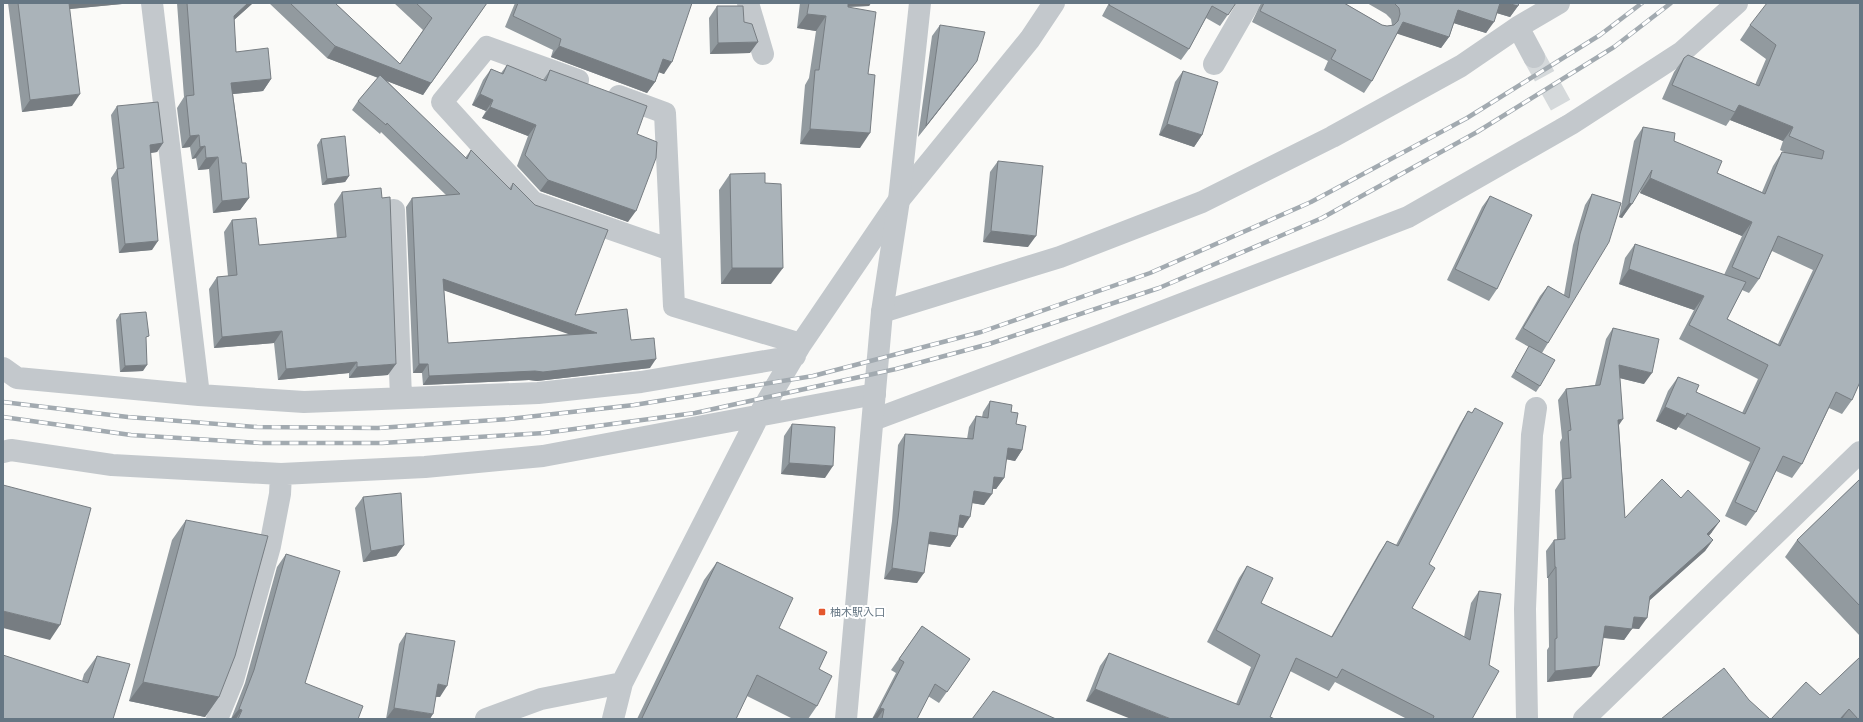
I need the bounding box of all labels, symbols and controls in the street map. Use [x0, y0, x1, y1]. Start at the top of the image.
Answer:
place label: 柚木駅入口 [830, 606, 885, 618]
marker: 柚木駅入口 [817, 607, 827, 617]

